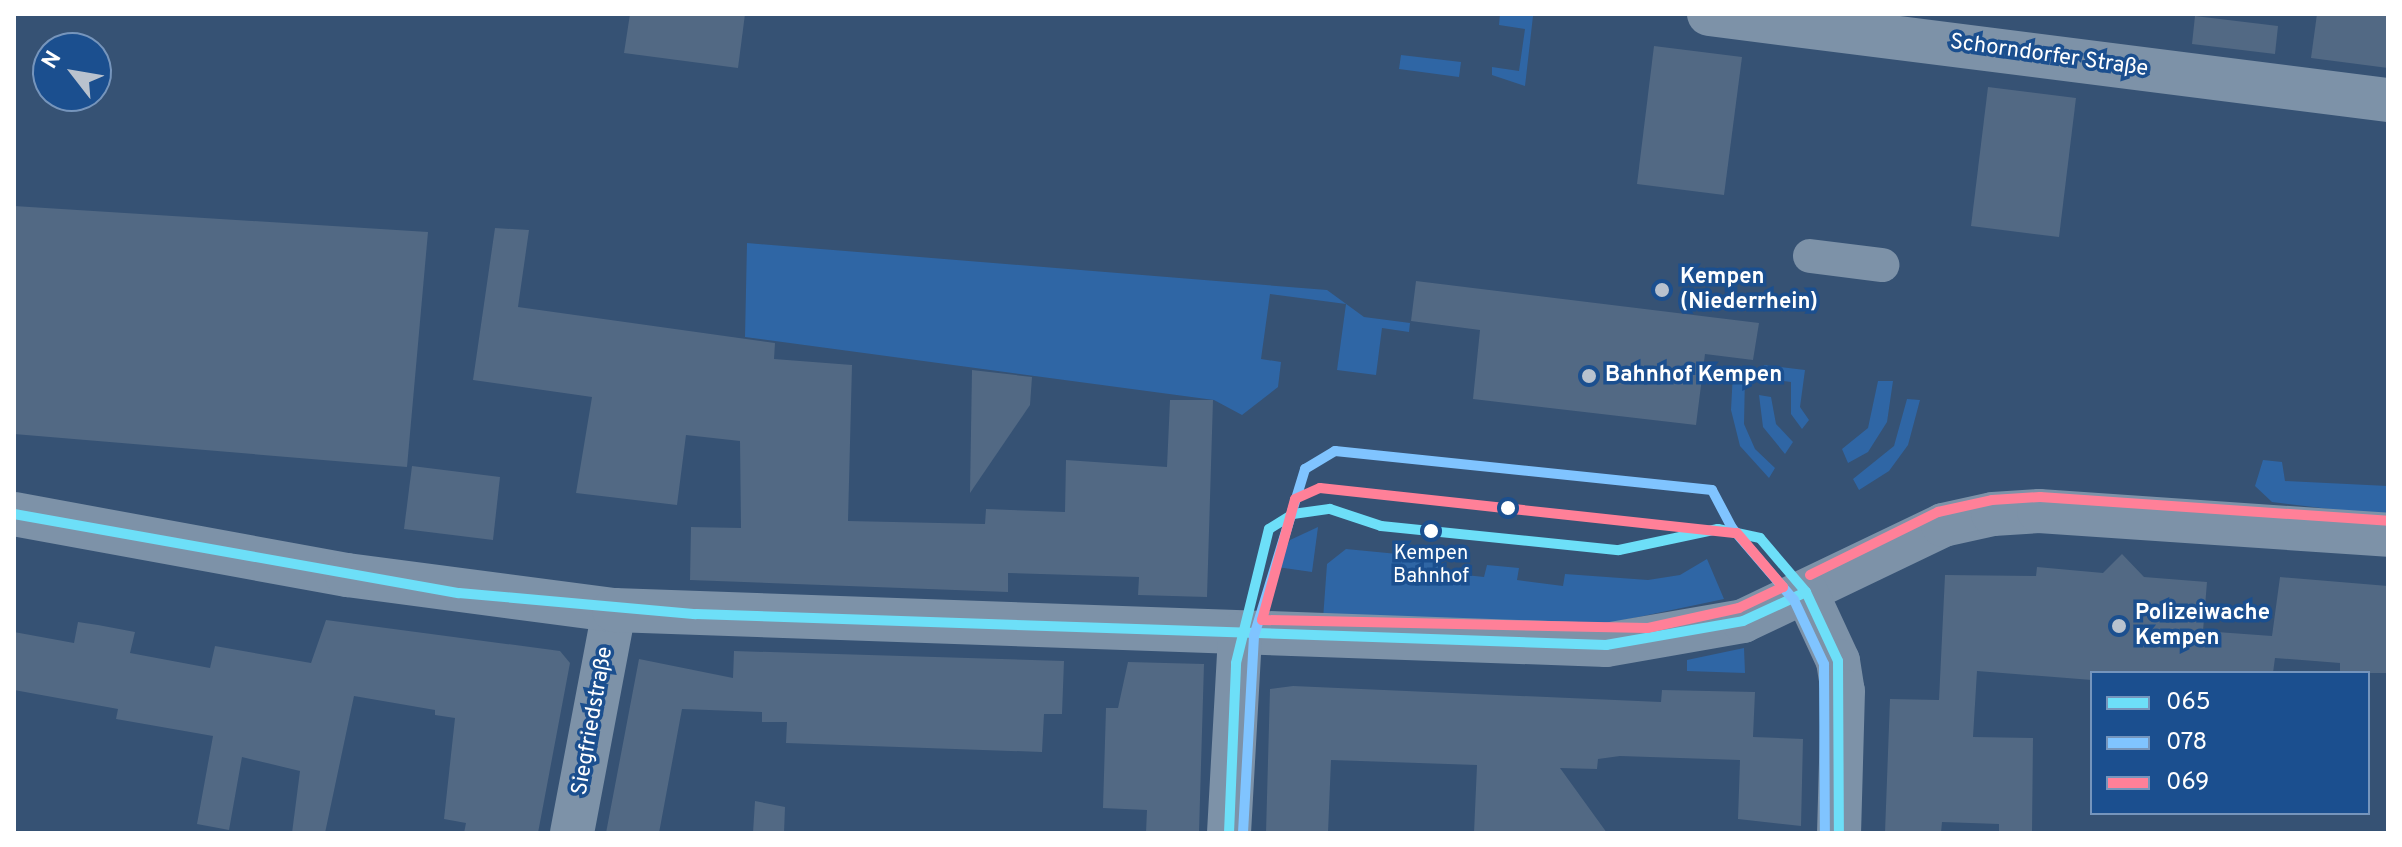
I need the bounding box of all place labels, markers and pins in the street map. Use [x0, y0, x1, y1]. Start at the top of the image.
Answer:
place label: Kempen (Niederrhein) [1680, 264, 1818, 316]
marker: Kempen (Niederrhein) [1651, 279, 1673, 301]
place label: Bahnhof Kempen [1605, 363, 1782, 389]
marker: Bahnhof Kempen [1580, 367, 1598, 385]
unlabelled marker [1500, 500, 1516, 516]
marker: Kempen Bahnhof [1423, 523, 1439, 539]
place label: Kempen Bahnhof [1393, 542, 1469, 589]
place label: Polizeiwache Kempen [2135, 600, 2270, 652]
marker: Polizeiwache Kempen [2110, 617, 2128, 635]

